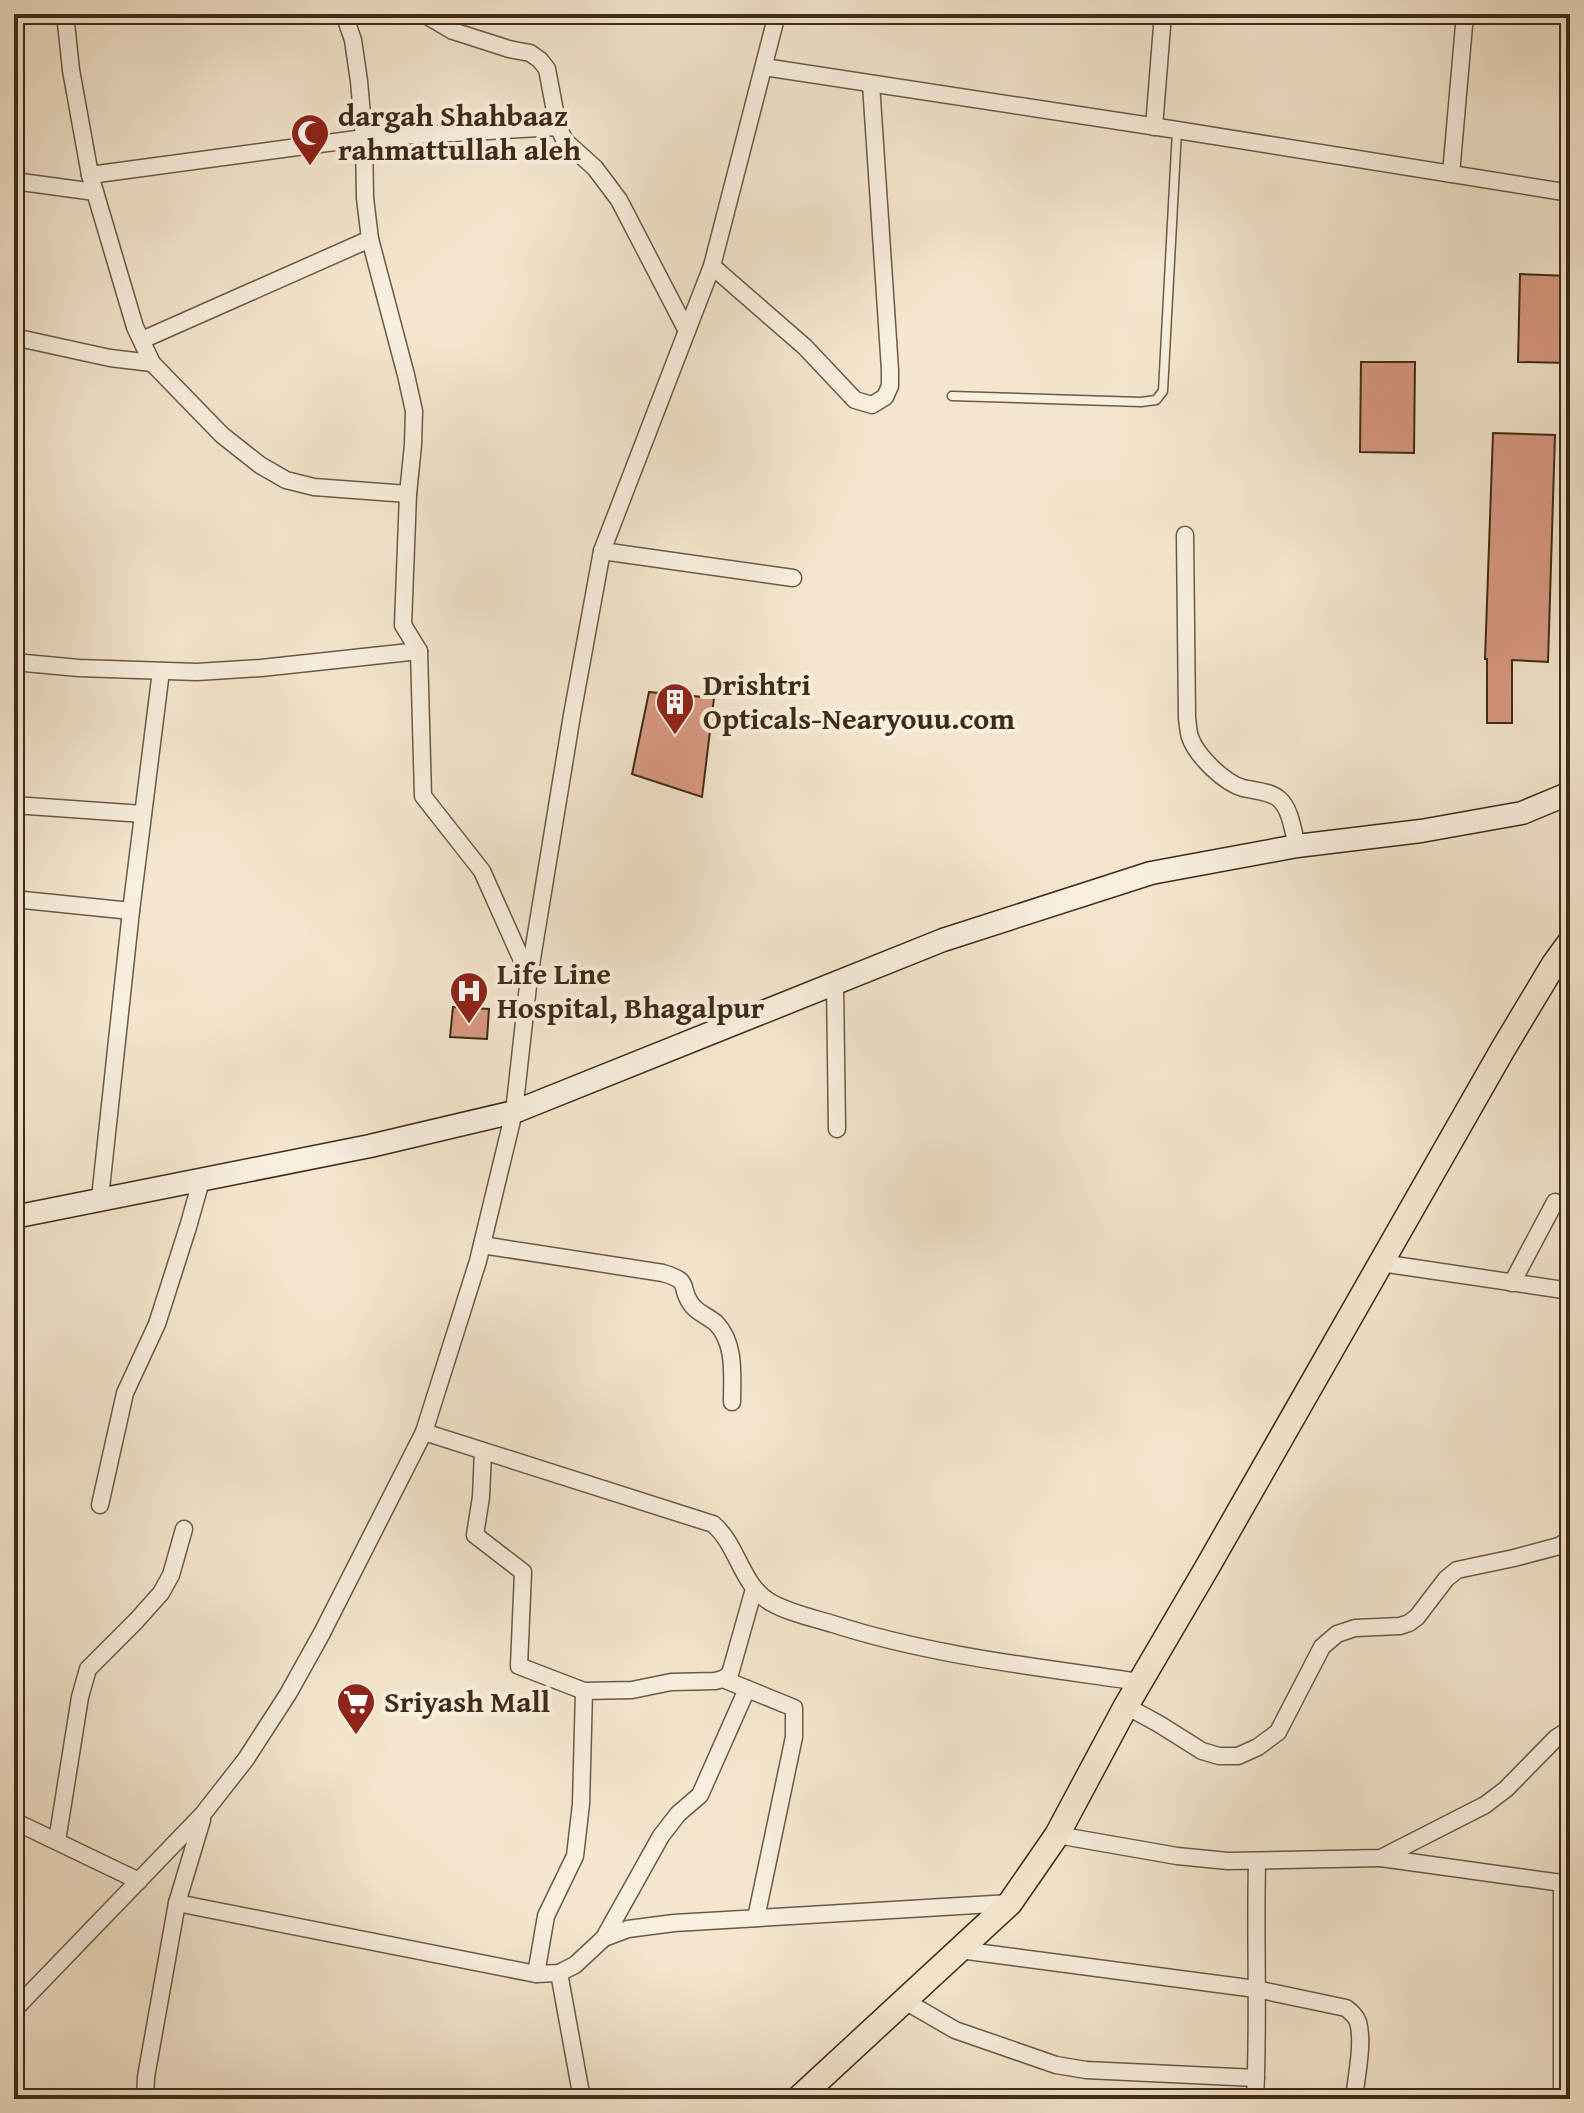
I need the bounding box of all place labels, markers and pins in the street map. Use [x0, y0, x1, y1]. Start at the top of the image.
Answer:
place label: dargah Shahbaaz rahmattullah aleh [338, 93, 581, 171]
mosque icon: dargah Shahbaaz rahmattullah aleh [289, 112, 331, 167]
place label: Drishtri Opticals-Nearyouu.com [703, 662, 1015, 740]
building icon: Drishtri Opticals-Nearyouu.com [654, 681, 696, 736]
place label: Life Line Hospital, Bhagalpur [497, 951, 765, 1029]
hospital icon: Life Line Hospital, Bhagalpur [448, 970, 490, 1025]
place label: Sriyash Mall [384, 1679, 550, 1723]
supermarket icon: Sriyash Mall [335, 1681, 377, 1736]

